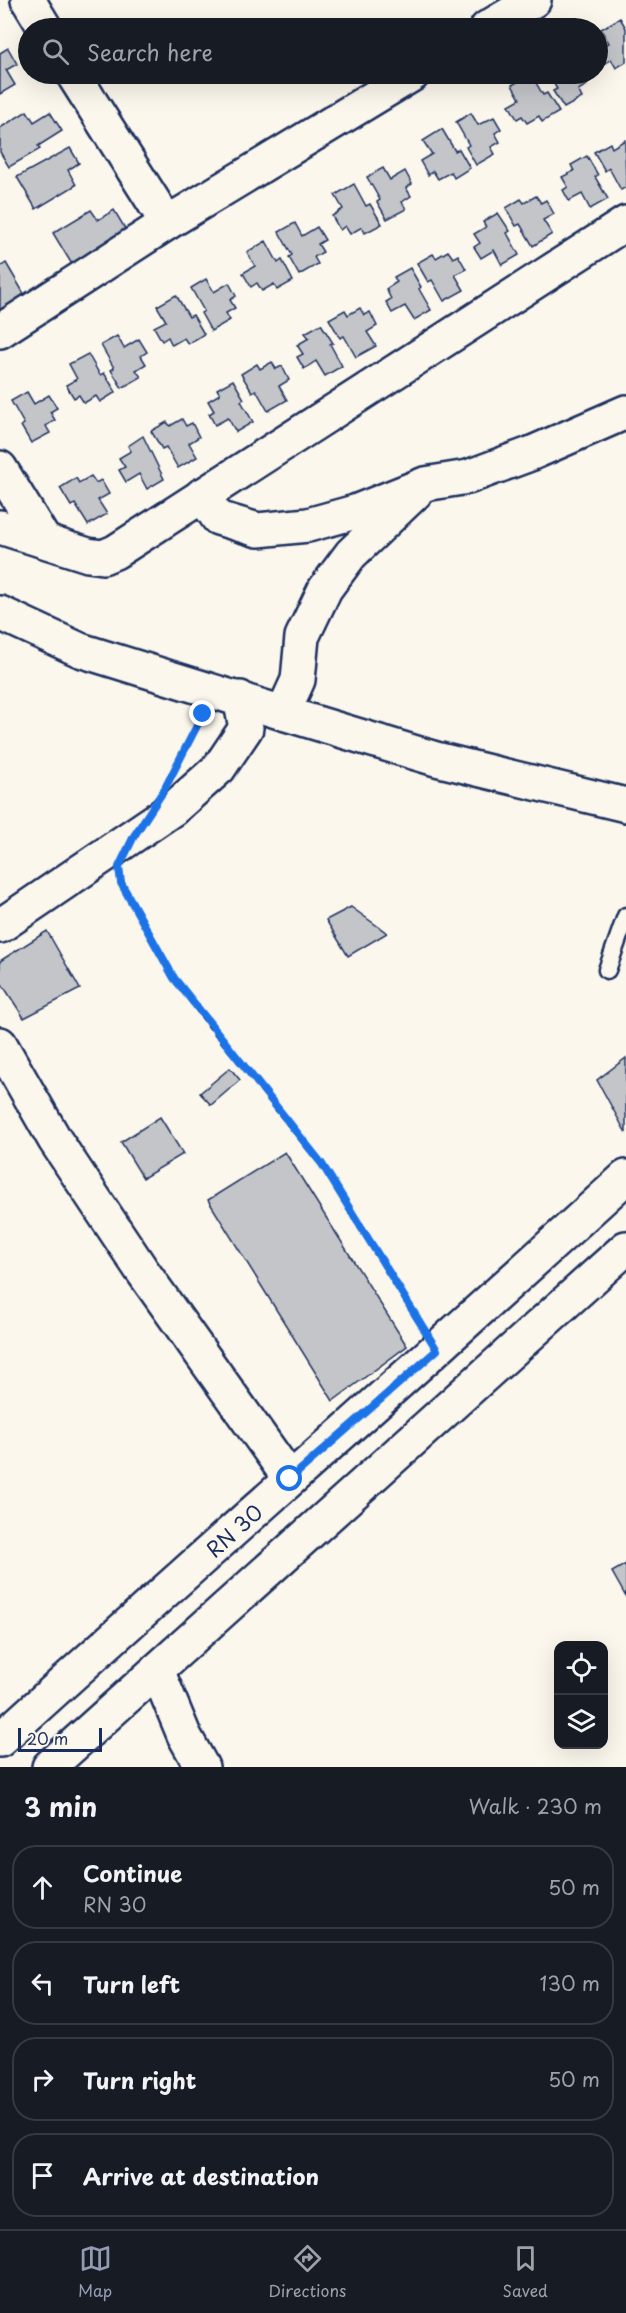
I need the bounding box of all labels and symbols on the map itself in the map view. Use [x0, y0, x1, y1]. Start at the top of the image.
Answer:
route end [189, 700, 215, 726]
route start [276, 1465, 302, 1491]
street label: RN 30 [198, 1496, 269, 1564]
scale bar [18, 1725, 102, 1752]

